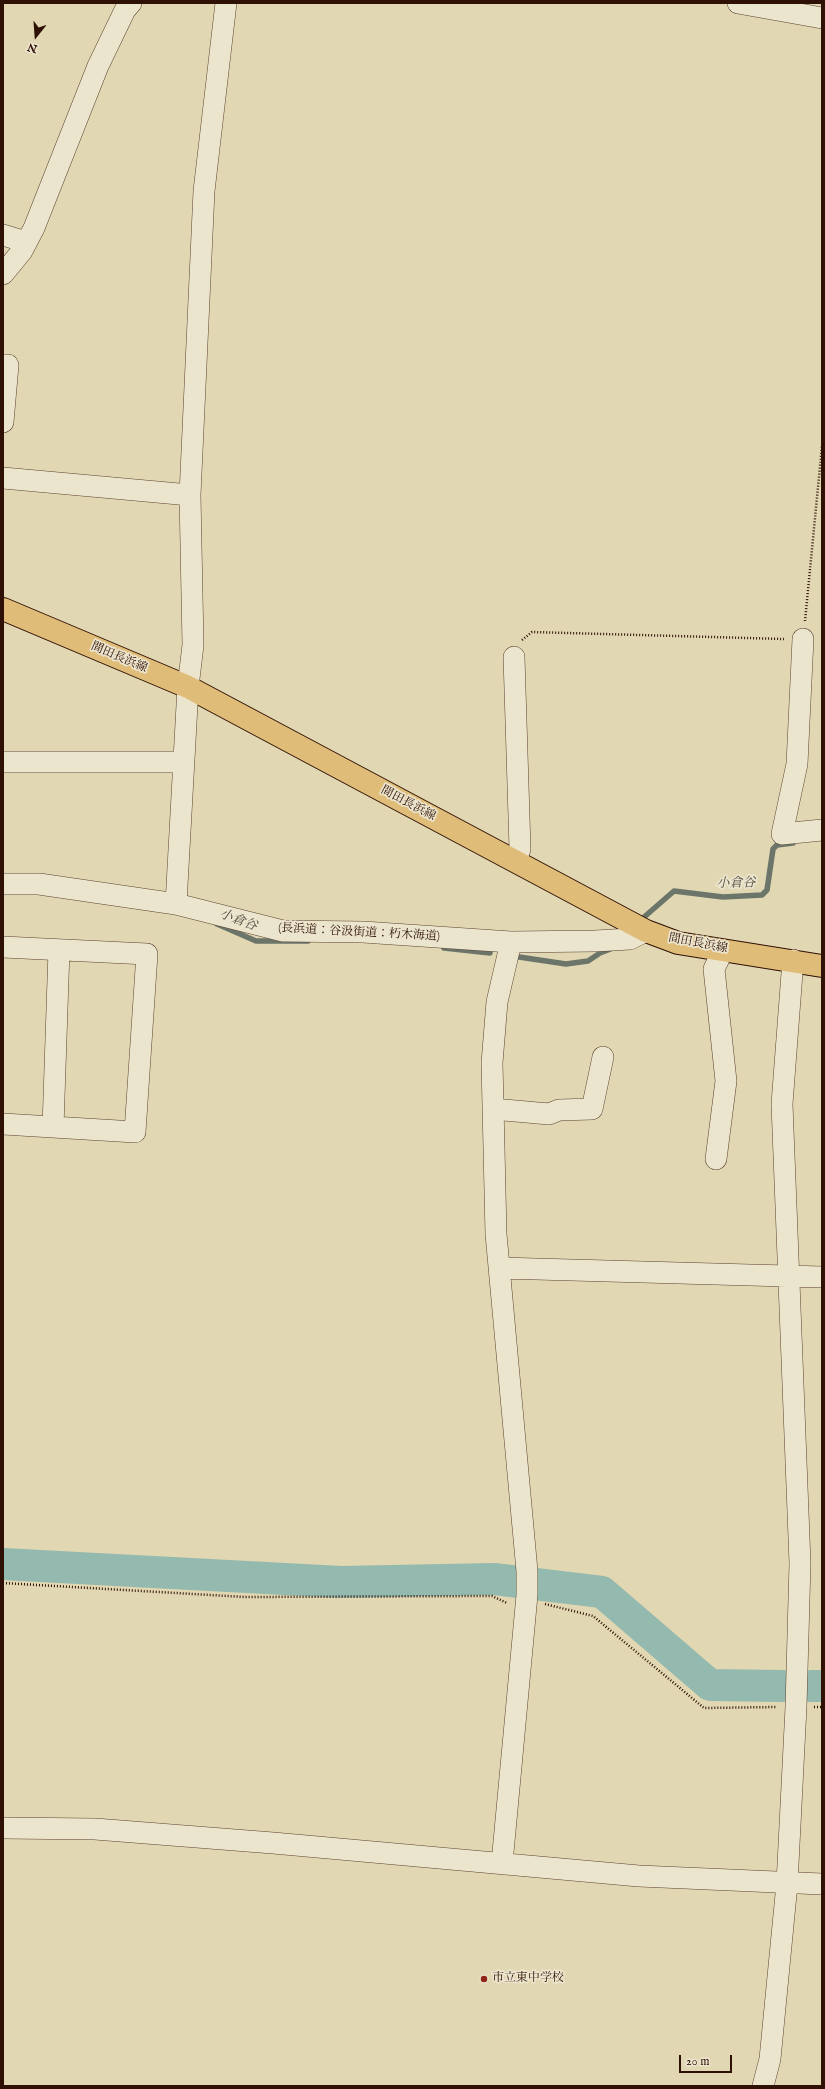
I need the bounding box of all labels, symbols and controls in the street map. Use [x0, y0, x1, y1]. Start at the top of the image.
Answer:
north arrow [16, 16, 56, 56]
text: N [26, 39, 39, 56]
street label: 間田長浜線 [89, 640, 149, 676]
street label: 間田長浜線 [378, 784, 438, 824]
water label: 小倉谷 [716, 876, 756, 892]
water label: 小倉谷 [217, 907, 259, 935]
street label: (長浜道：谷汲街道：朽木海道) [278, 922, 440, 944]
street label: 間田長浜線 [667, 931, 729, 957]
place label: 市立東中学校 [492, 1972, 564, 1986]
marker: 市立東中学校 [479, 1974, 489, 1984]
scale bar [681, 2047, 734, 2073]
text: 20 m [686, 2054, 709, 2069]

